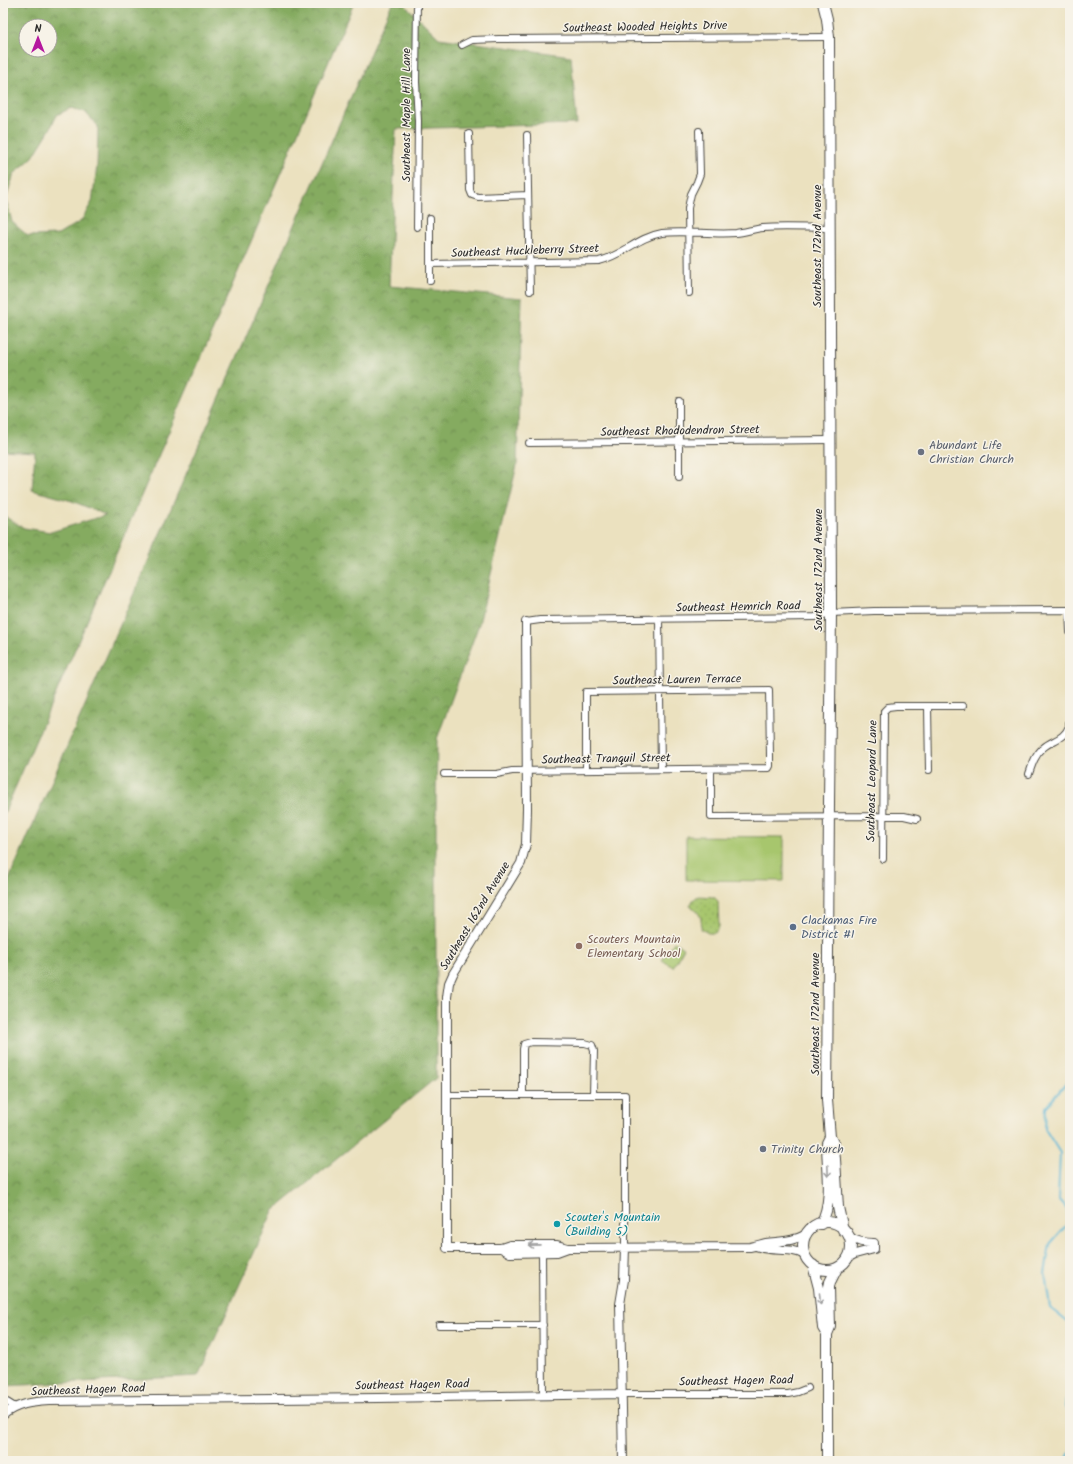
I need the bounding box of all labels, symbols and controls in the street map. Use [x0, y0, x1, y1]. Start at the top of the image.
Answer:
street label: Southeast Wooded Heights Drive [562, 16, 728, 38]
north arrow [18, 18, 58, 58]
text: N [35, 20, 42, 38]
street label: Southeast Maple Hill Lane [397, 48, 416, 182]
street label: Southeast 172nd Avenue [808, 184, 827, 308]
street label: Southeast Huckleberry Street [451, 239, 600, 263]
street label: Southeast Rhododendron Street [600, 420, 760, 442]
place label: Abundant Life Christian Church [929, 436, 1014, 469]
marker: Abundant Life Christian Church [916, 447, 926, 457]
street label: Southeast 172nd Avenue [809, 508, 828, 632]
street label: Southeast Hemrich Road [675, 596, 802, 618]
street label: Southeast Lauren Terrace [612, 669, 742, 691]
street label: Southeast Leopard Lane [861, 719, 883, 842]
street label: Southeast Tranquil Street [541, 748, 671, 770]
street label: Southeast 162nd Avenue [435, 857, 515, 974]
place label: Clackamas Fire District #1 [801, 911, 878, 944]
marker: Clackamas Fire District #1 [788, 922, 798, 932]
place label: Scouters Mountain Elementary School [587, 930, 680, 963]
marker: Scouters Mountain Elementary School [574, 941, 584, 951]
street label: Southeast 172nd Avenue [806, 952, 825, 1076]
place label: Trinity Church [771, 1140, 844, 1159]
marker: Trinity Church [758, 1144, 768, 1154]
one-way arrow [824, 1164, 831, 1177]
place label: Scouter's Mountain (Building 5) [565, 1208, 660, 1241]
marker: Scouter's Mountain (Building 5) [552, 1219, 562, 1229]
one-way arrow [528, 1241, 541, 1249]
one-way arrow [817, 1292, 824, 1305]
street label: Southeast Hagen Road [679, 1370, 794, 1391]
street label: Southeast Hagen Road [355, 1374, 470, 1395]
street label: Southeast Hagen Road [31, 1378, 146, 1401]

